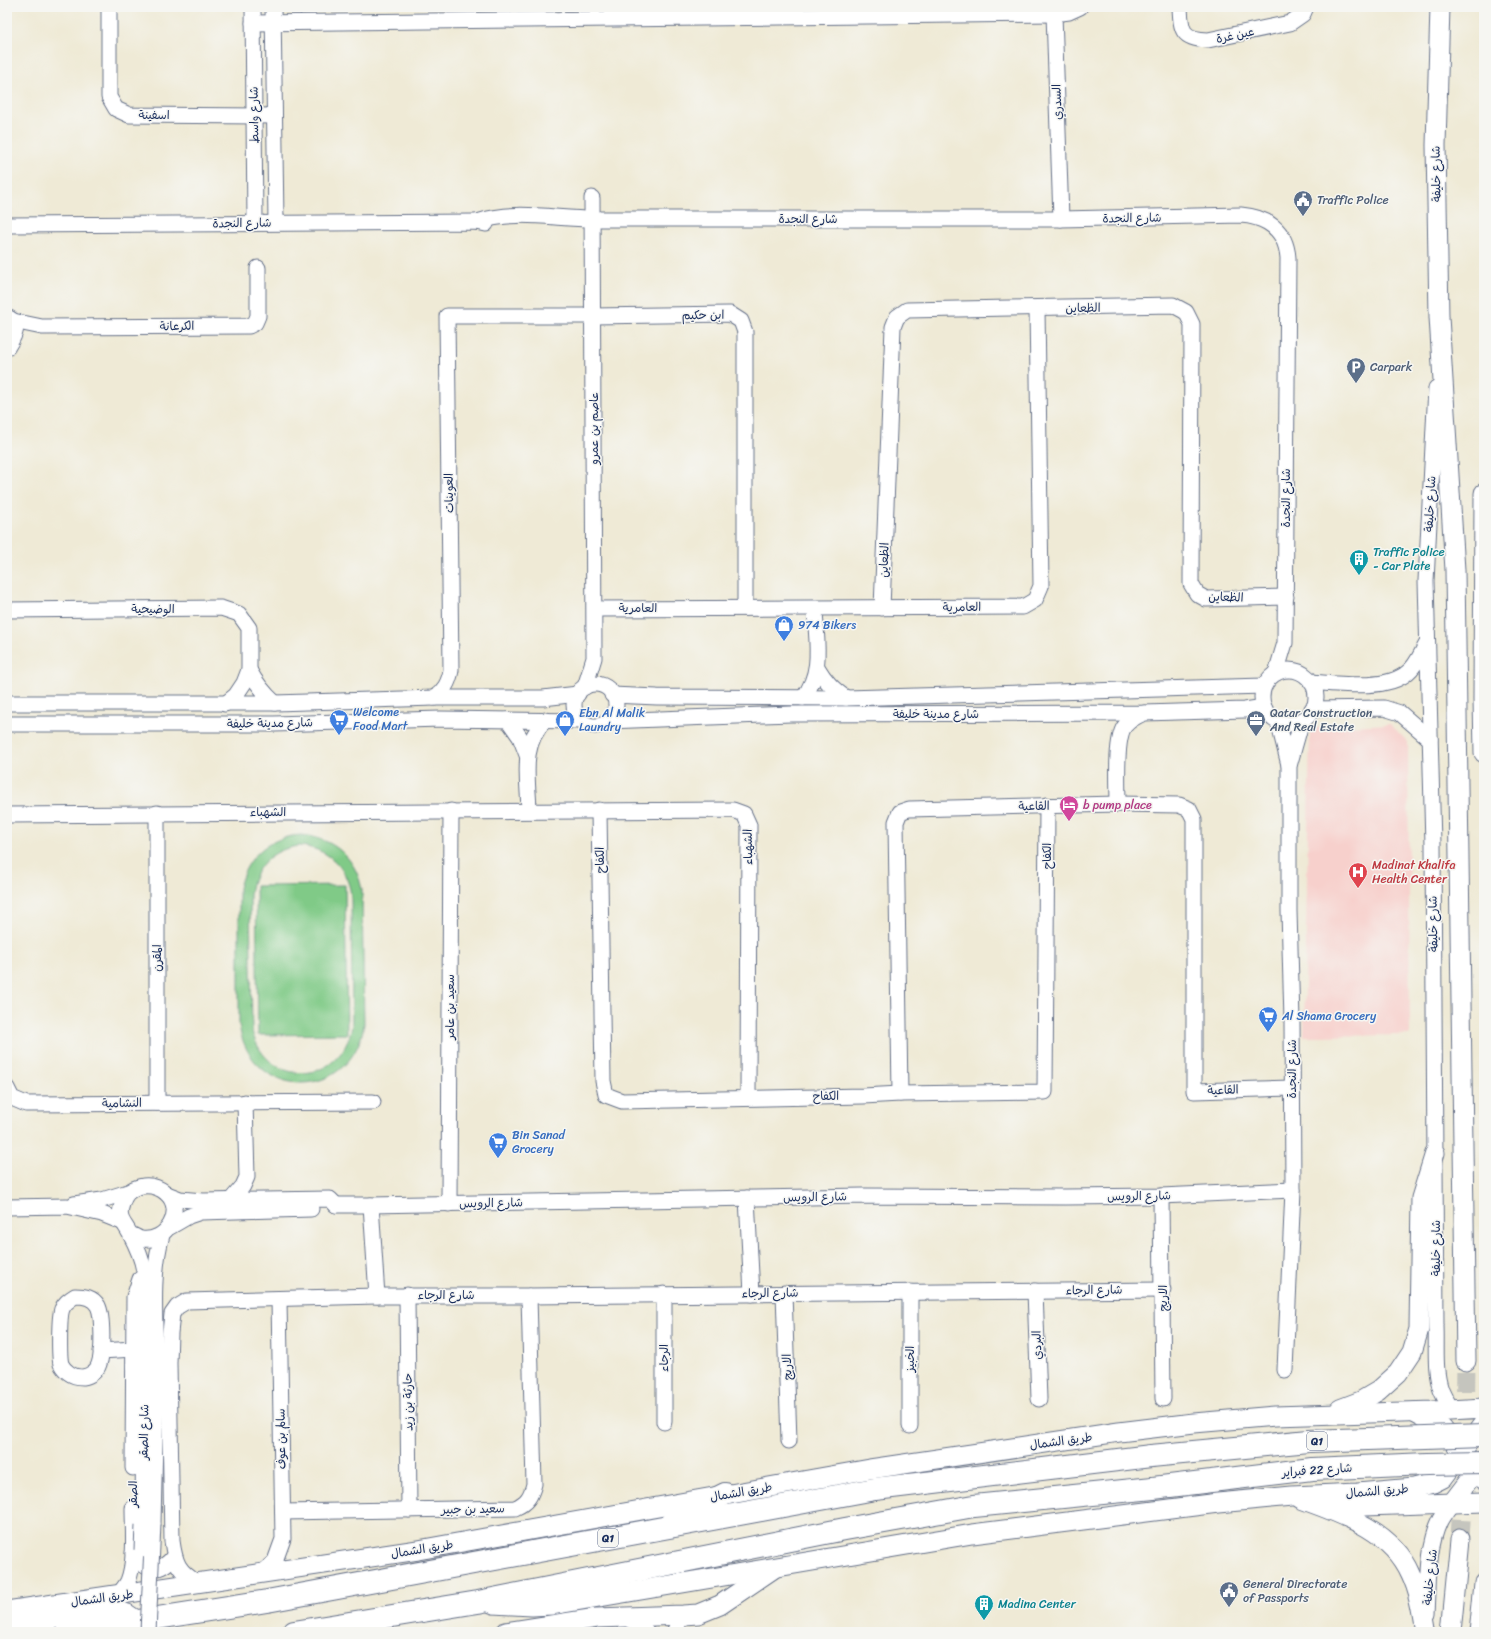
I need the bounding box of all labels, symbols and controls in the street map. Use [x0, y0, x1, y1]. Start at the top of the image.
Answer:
street label: عين غرة [1214, 20, 1256, 50]
street label: السدري [1045, 84, 1069, 120]
street label: شارع واسط [243, 86, 265, 144]
street label: اسفينة [138, 104, 170, 126]
street label: شارع خليفة [1425, 146, 1447, 202]
public building icon: Traffic Police [1292, 189, 1314, 217]
place label: Traffic Police [1317, 189, 1389, 211]
street label: شارع النجدة [1102, 206, 1162, 230]
street label: شارع النجدة [778, 208, 838, 230]
street label: شارع النجدة [212, 211, 272, 235]
street label: الظعاين [1065, 297, 1101, 319]
street label: ابن حكيم [681, 304, 725, 326]
street label: الكرعانة [159, 315, 195, 337]
parking icon: Carpark [1345, 356, 1367, 384]
place label: Carpark [1370, 356, 1413, 378]
street label: عاصم بن عمرو [583, 392, 605, 465]
street label: شارع النجدة [1275, 468, 1297, 528]
street label: العوينات [438, 473, 460, 513]
street label: شارع خليفة [1418, 475, 1442, 533]
place label: Traffic Police - Car Plate [1373, 541, 1445, 577]
street label: الظعاين [872, 542, 896, 578]
building icon: Traffic Police - Car Plate [1348, 548, 1370, 576]
street label: الظعاين [1208, 585, 1244, 609]
street label: العامرية [943, 596, 981, 618]
street label: العامرية [619, 597, 657, 619]
street label: الوضيحية [131, 598, 175, 620]
shop icon: 974 Bikers [773, 614, 795, 642]
place label: 974 Bikers [798, 614, 856, 636]
place label: Welcome Food Mart [353, 701, 408, 737]
place label: Ebn Al Malik Laundry [579, 702, 646, 738]
place label: Qatar Construction And Real Estate [1269, 702, 1373, 738]
street label: شارع مدينة خليفة [893, 703, 979, 725]
supermarket icon: Welcome Food Mart [328, 708, 350, 736]
shop icon: Ebn Al Malik Laundry [554, 709, 576, 737]
office icon: Qatar Construction And Real Estate [1245, 709, 1267, 737]
street label: شارع مدينة خليفة [227, 711, 313, 735]
hotel icon: b pump place [1058, 794, 1080, 822]
place label: b pump place [1083, 794, 1152, 816]
street label: القاعية [1018, 795, 1050, 817]
street label: الشهباء [250, 801, 286, 823]
street label: الشهباء [737, 829, 759, 865]
street label: الكفاح [1036, 843, 1058, 869]
street label: الكفاح [589, 847, 611, 873]
place label: Madinat Khalifa Health Center [1372, 854, 1455, 890]
hospital icon: Madinat Khalifa Health Center [1347, 861, 1369, 889]
street label: شارع خليفة [1422, 896, 1444, 952]
street label: المقرن [146, 944, 168, 972]
street label: سعيد بن عامر [439, 974, 461, 1041]
supermarket icon: Al Shama Grocery [1257, 1005, 1279, 1033]
place label: Al Shama Grocery [1281, 1005, 1377, 1027]
street label: شارع النجدة [1281, 1039, 1303, 1099]
street label: القاعية [1207, 1078, 1239, 1102]
street label: الكفاح [813, 1085, 839, 1107]
street label: النشامية [102, 1092, 142, 1114]
place label: Bin Sanad Grocery [512, 1124, 566, 1160]
supermarket icon: Bin Sanad Grocery [487, 1131, 509, 1159]
street label: شارع الرويس [1107, 1184, 1171, 1208]
street label: شارع الرويس [783, 1185, 847, 1209]
street label: شارع الرويس [459, 1191, 523, 1215]
street label: شارع خليفة [1425, 1220, 1447, 1276]
street label: شارع الرجاء [1065, 1279, 1123, 1301]
street label: شارع الرجاء [741, 1282, 799, 1304]
street label: شارع الرجاء [418, 1284, 474, 1306]
street label: الاريج [1152, 1285, 1174, 1311]
street label: البردي [1025, 1330, 1049, 1360]
street label: الرجاء [653, 1344, 675, 1372]
street label: الخبيز [899, 1346, 921, 1373]
street label: الاريج [776, 1353, 798, 1381]
street label: حارثة بن زيد [396, 1373, 420, 1431]
street label: شارع الصقر [132, 1404, 155, 1461]
street label: سالم بن عوف [269, 1408, 293, 1470]
street label: طريق الشمال [1028, 1426, 1094, 1456]
road number: Q1 [1307, 1432, 1327, 1450]
street label: شارع 22 فبراير [1280, 1457, 1353, 1484]
street label: طريق الشمال [708, 1476, 774, 1508]
street label: طريق الشمال [1345, 1477, 1409, 1505]
street label: الصقر [122, 1481, 144, 1508]
street label: سعيد بن جبير [440, 1497, 505, 1521]
road number: Q1 [598, 1529, 618, 1547]
street label: طريق الشمال [389, 1533, 455, 1565]
street label: شارع خليفة [1416, 1548, 1444, 1606]
place label: General Directorate of Passports [1243, 1573, 1347, 1609]
public building icon: General Directorate of Passports [1218, 1580, 1240, 1608]
street label: طريق الشمال [69, 1583, 135, 1613]
building icon: Madina Center [973, 1593, 995, 1621]
place label: Madina Center [998, 1593, 1077, 1615]

